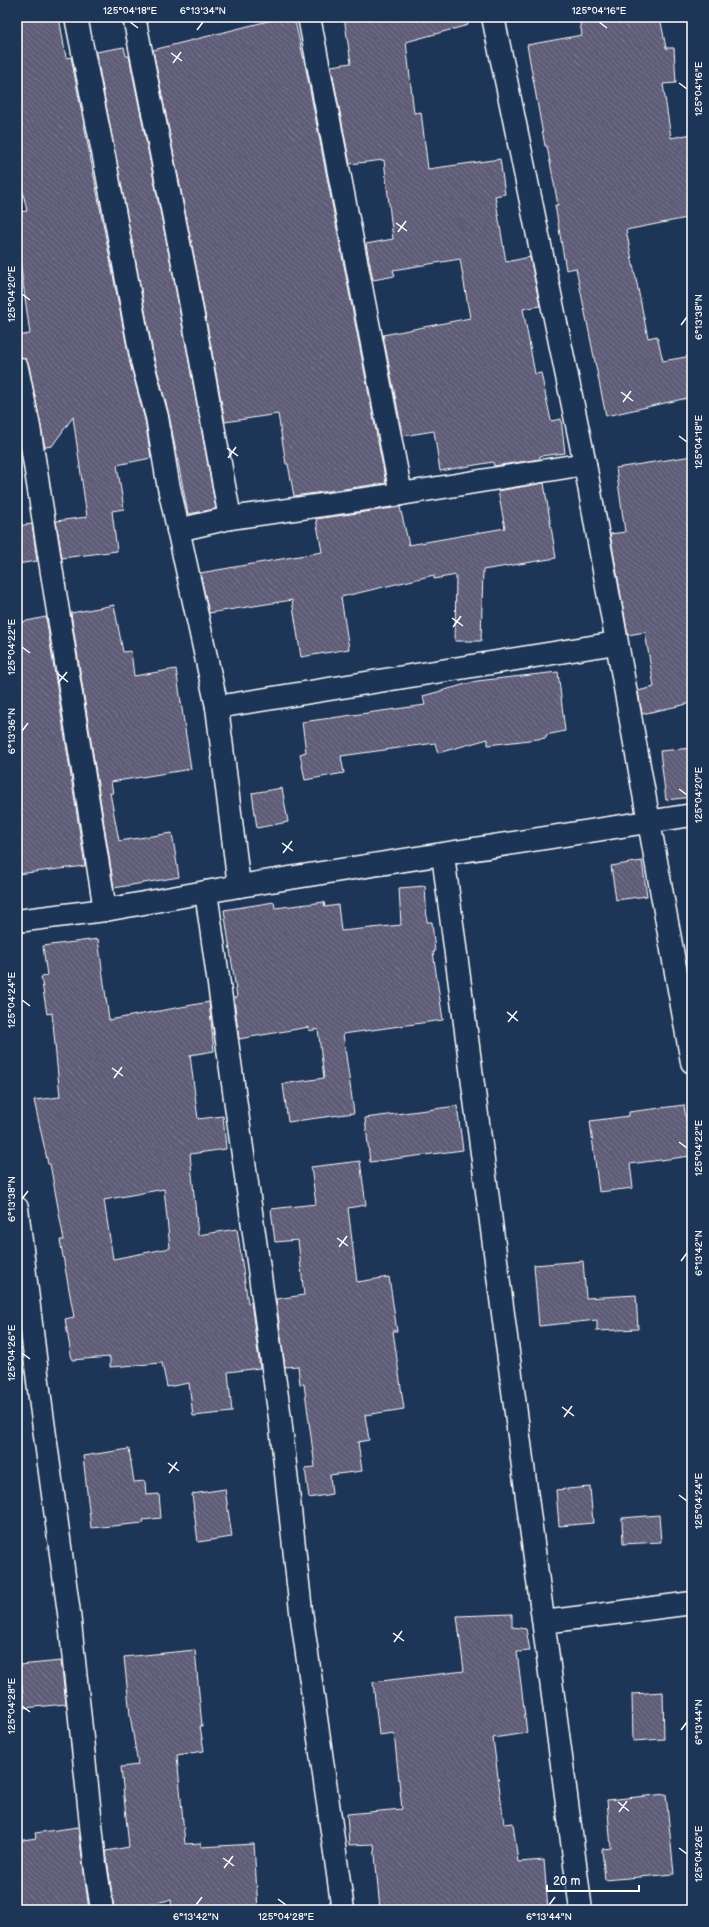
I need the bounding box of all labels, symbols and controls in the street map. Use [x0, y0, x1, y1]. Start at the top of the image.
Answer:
text: 125°04'18"E [103, 5, 158, 17]
text: 6°13'34"N [180, 5, 226, 17]
text: 125°04'16"E [572, 5, 627, 17]
text: 125°04'16"E [693, 61, 705, 116]
text: 125°04'20"E [6, 265, 18, 322]
text: 6°13'38"N [693, 294, 705, 340]
text: 125°04'18"E [693, 414, 705, 469]
text: 125°04'22"E [6, 618, 18, 675]
text: 6°13'36"N [6, 708, 18, 754]
text: 125°04'20"E [693, 766, 705, 823]
text: 125°04'24"E [6, 971, 18, 1028]
text: 125°04'22"E [693, 1119, 705, 1176]
text: 6°13'38"N [6, 1176, 18, 1222]
text: 6°13'42"N [693, 1230, 705, 1276]
text: 125°04'26"E [6, 1324, 18, 1381]
text: 125°04'24"E [693, 1472, 705, 1529]
text: 125°04'28"E [6, 1677, 18, 1734]
text: 6°13'44"N [693, 1699, 705, 1745]
text: 125°04'26"E [693, 1825, 705, 1882]
scale bar [547, 1867, 639, 1893]
text: 20 m [553, 1874, 580, 1889]
text: 6°13'42"N [173, 1911, 219, 1923]
text: 125°04'28"E [258, 1911, 315, 1923]
text: 6°13'44"N [526, 1911, 572, 1923]

